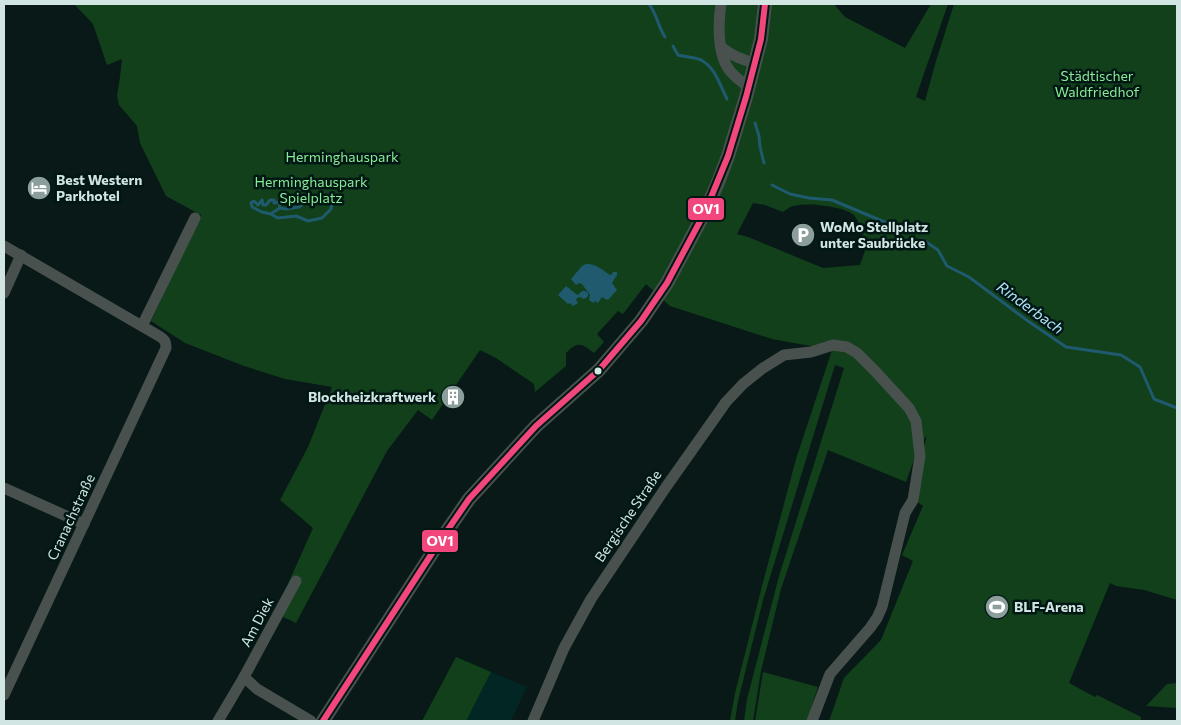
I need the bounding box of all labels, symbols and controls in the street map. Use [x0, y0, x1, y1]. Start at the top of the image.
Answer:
park label: Städtischer Waldfriedhof [1055, 67, 1140, 100]
park label: Herminghauspark [285, 148, 399, 165]
place label: Best Western Parkhotel [56, 171, 142, 204]
park label: Herminghauspark Spielplatz [254, 173, 368, 206]
hotel icon: Best Western Parkhotel [26, 175, 52, 201]
line badge: OV1 [687, 197, 725, 221]
text: OV1 [692, 200, 720, 217]
place label: WoMo Stellplatz unter Saubrücke [820, 218, 928, 251]
parking icon: WoMo Stellplatz unter Saubrücke [790, 222, 816, 248]
water label: Rinderbach [994, 277, 1067, 337]
unlabelled marker [593, 366, 603, 376]
building icon: Blockheizkraftwerk [440, 384, 466, 410]
place label: Blockheizkraftwerk [308, 388, 436, 405]
street label: Bergische Straße [591, 467, 665, 565]
street label: Cranachstraße [43, 471, 98, 563]
line badge: OV1 [421, 529, 459, 553]
text: OV1 [426, 532, 454, 549]
street label: Am Diek [237, 594, 277, 649]
sports icon: BLF-Arena [984, 594, 1010, 620]
place label: BLF-Arena [1014, 598, 1084, 615]

